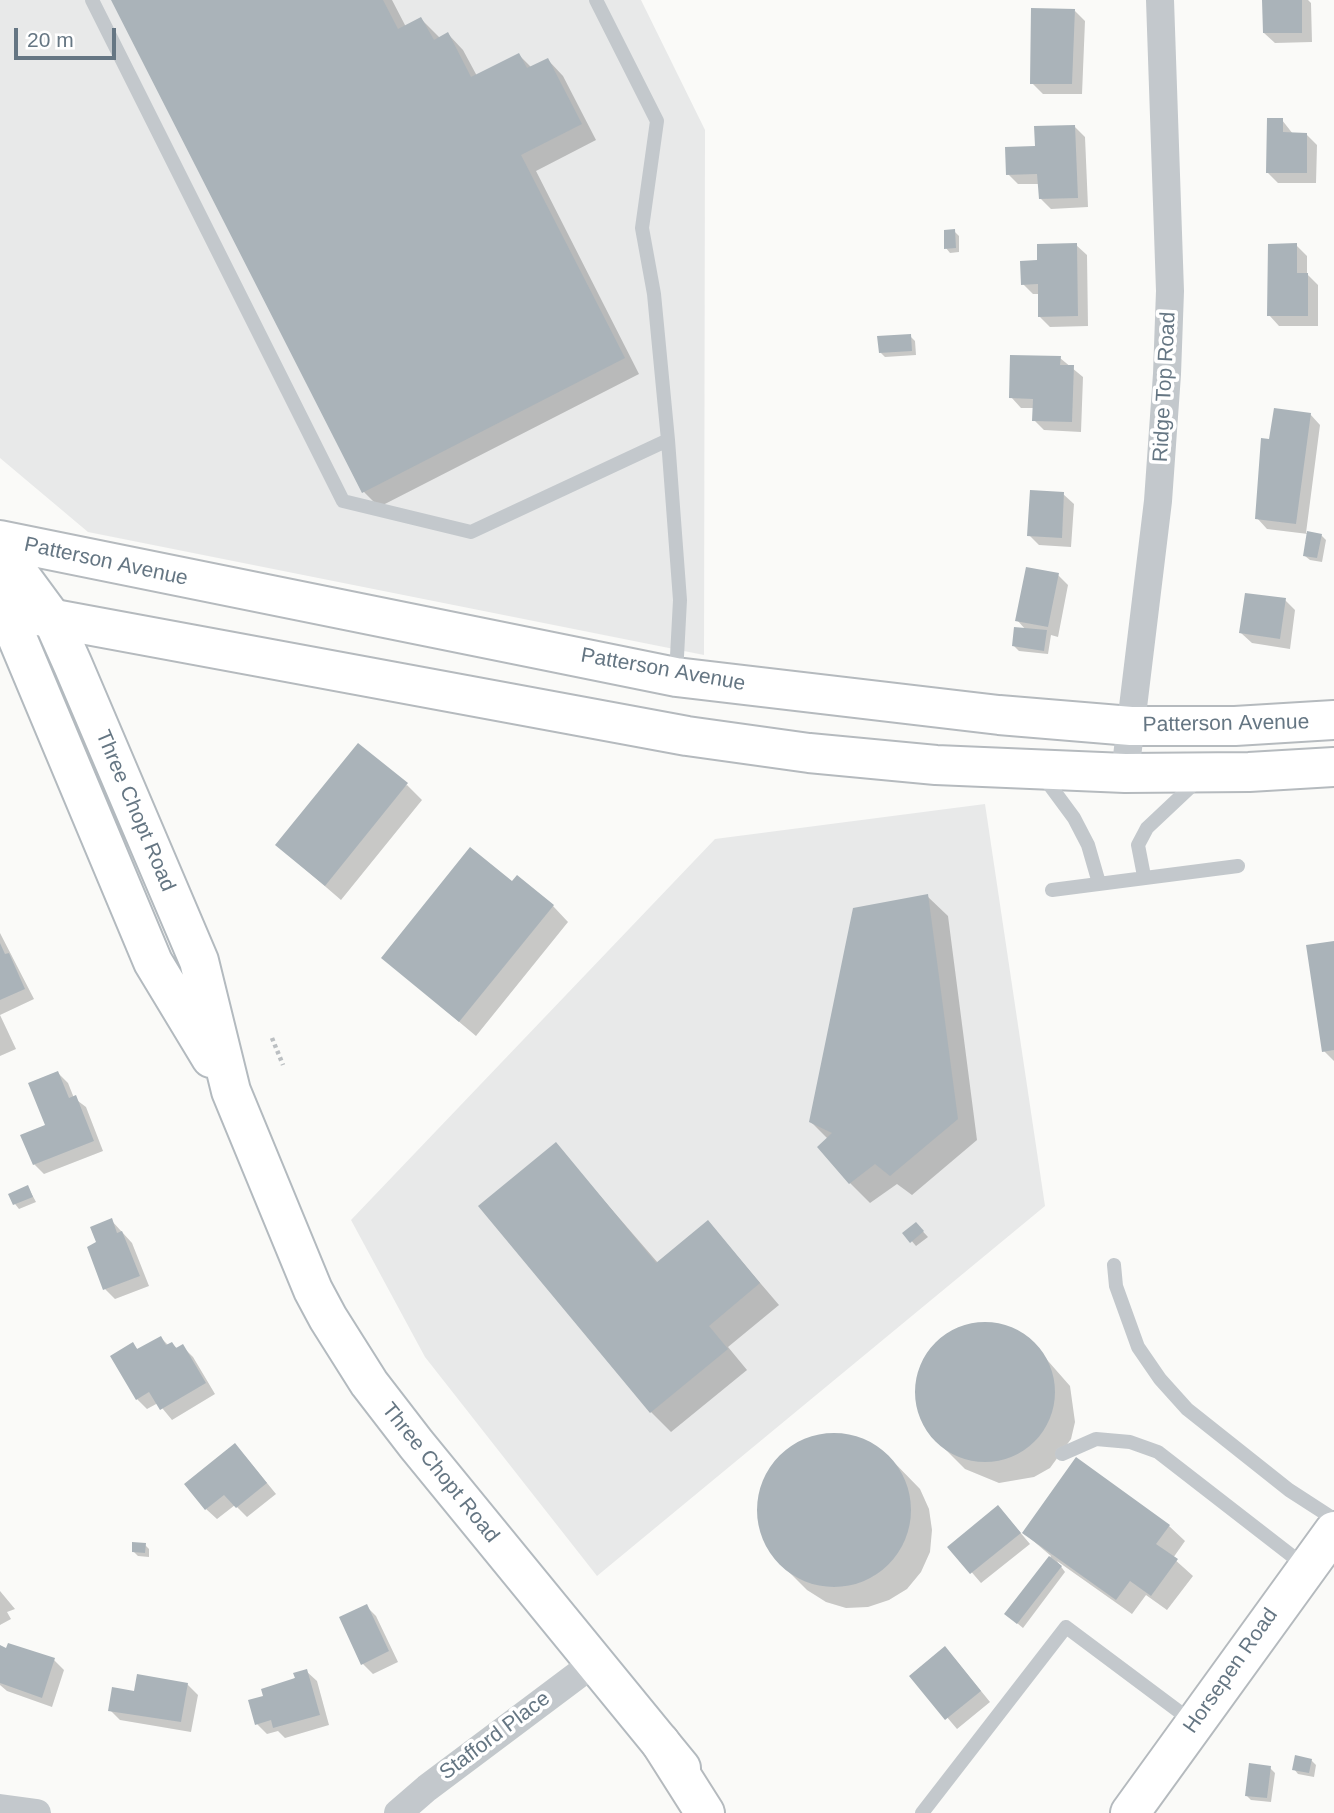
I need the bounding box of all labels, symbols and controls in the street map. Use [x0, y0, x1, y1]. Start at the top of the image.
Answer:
scale bar [18, 14, 119, 58]
text: 20 m [27, 28, 74, 51]
street label: Ridge Top Road [1148, 311, 1182, 463]
street label: Patterson Avenue [22, 532, 190, 592]
street label: Patterson Avenue [579, 643, 747, 697]
street label: Patterson Avenue [1143, 710, 1309, 738]
street label: Three Chopt Road [90, 727, 180, 895]
street label: Three Chopt Road [376, 1398, 504, 1548]
street label: Horsepen Road [1178, 1604, 1284, 1738]
street label: Stafford Place [435, 1686, 555, 1786]

